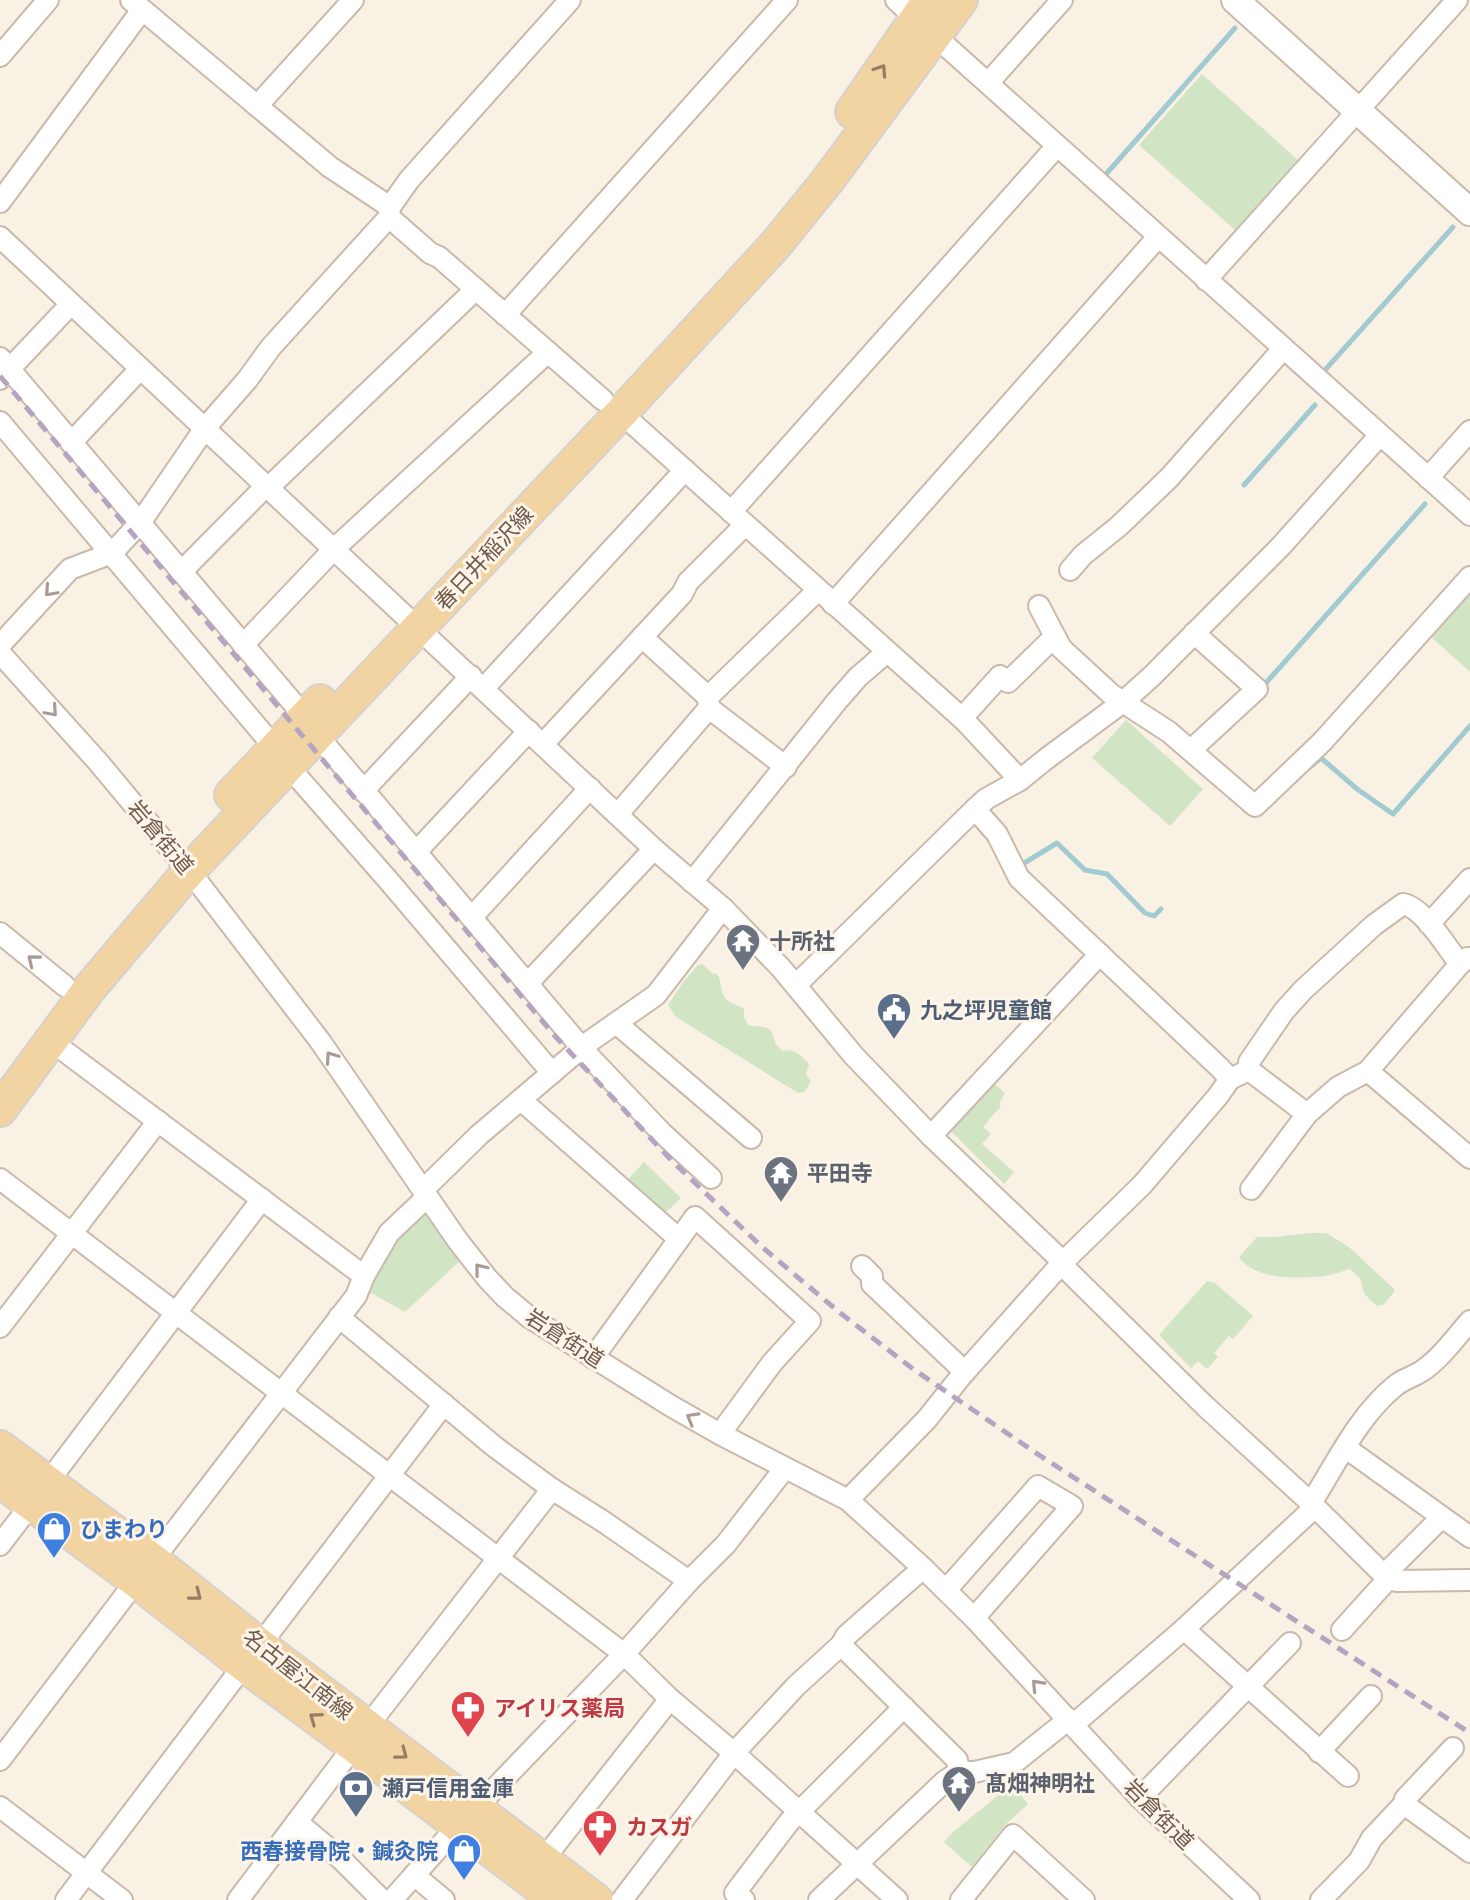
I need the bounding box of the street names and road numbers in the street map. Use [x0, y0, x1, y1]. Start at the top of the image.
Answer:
street label: 春日井稲沢線 [428, 499, 541, 618]
street label: 岩倉街道 [120, 794, 201, 882]
street label: 岩倉街道 [519, 1301, 610, 1376]
street label: 名古屋江南線 [236, 1622, 359, 1728]
street label: 岩倉街道 [1116, 1772, 1201, 1857]

